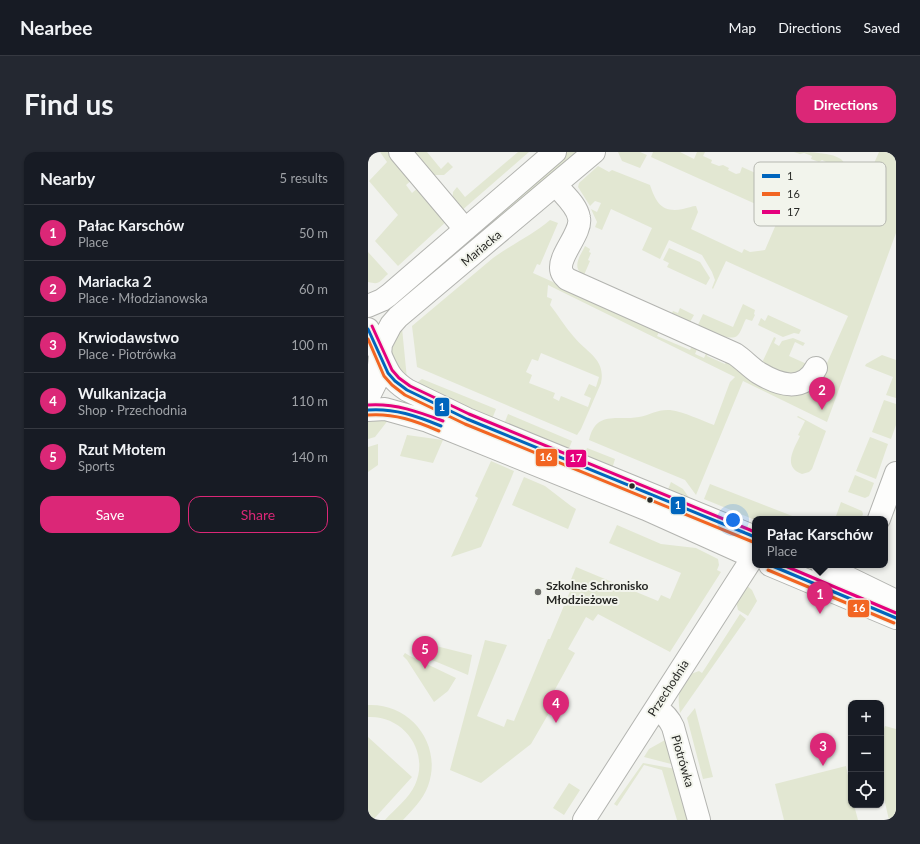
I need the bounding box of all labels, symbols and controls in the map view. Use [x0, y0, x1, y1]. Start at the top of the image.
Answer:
text: Nearbee [20, 16, 92, 39]
text: Map [729, 19, 756, 36]
text: Directions [778, 19, 841, 36]
text: Saved [863, 19, 900, 36]
button: Directions [796, 86, 896, 123]
text: Find us [24, 87, 114, 121]
legend [754, 162, 886, 226]
text: Nearby [40, 168, 95, 189]
text: 1 [787, 169, 793, 182]
text: 5 results [280, 170, 328, 186]
text: 16 [787, 187, 800, 200]
text: 17 [787, 205, 800, 218]
text: Pałac Karschów [78, 216, 184, 234]
text: 1 [49, 225, 57, 241]
text: 50 m [299, 225, 328, 241]
street label: Mariacka [458, 227, 504, 269]
text: Place [78, 234, 108, 250]
text: Mariacka 2 [78, 272, 152, 290]
text: 2 [49, 281, 57, 297]
text: 60 m [299, 281, 328, 297]
text: Place · Młodzianowska [78, 290, 208, 306]
text: Krwiodawstwo [78, 328, 179, 346]
text: 3 [49, 337, 57, 353]
text: 100 m [291, 337, 328, 353]
text: Place · Piotrówka [78, 346, 176, 362]
pin: 2 [809, 377, 835, 410]
text: Wulkanizacja [78, 384, 166, 402]
text: 4 [49, 393, 57, 409]
text: 110 m [291, 393, 328, 409]
line badge: 1 [434, 397, 450, 417]
text: 1 [439, 400, 445, 413]
text: Shop · Przechodnia [78, 402, 187, 418]
text: Rzut Młotem [78, 440, 166, 458]
line badge: 16 [535, 448, 558, 467]
text: 5 [49, 449, 57, 465]
text: 140 m [291, 449, 328, 465]
line badge: 17 [565, 449, 587, 468]
text: 16 [540, 450, 553, 463]
text: 17 [570, 451, 582, 464]
text: Sports [78, 458, 115, 474]
unlabelled marker [627, 481, 637, 491]
unlabelled marker [645, 495, 655, 505]
button: Save [40, 496, 180, 533]
button: Share [188, 496, 328, 533]
line badge: 1 [670, 496, 686, 515]
text: 1 [675, 498, 681, 511]
your location [723, 510, 743, 530]
popup [752, 516, 888, 568]
text: Pałac Karschów [767, 525, 873, 543]
text: Place [767, 543, 797, 559]
place label: Szkolne Schronisko Młodzieżowe [546, 578, 648, 607]
pin: 1 [807, 581, 833, 614]
marker: Szkolne Schronisko Młodzieżowe [533, 587, 543, 597]
line badge: 16 [847, 599, 870, 618]
text: 16 [853, 601, 866, 614]
pin: 5 [412, 636, 438, 669]
street label: Przechodnia [644, 657, 692, 719]
pin: 4 [543, 690, 569, 723]
map controls [848, 700, 884, 808]
button: + [848, 700, 884, 736]
street label: Piotrówka [668, 733, 698, 789]
pin: 3 [810, 733, 836, 766]
button: − [848, 736, 884, 772]
button: locate [848, 772, 884, 808]

